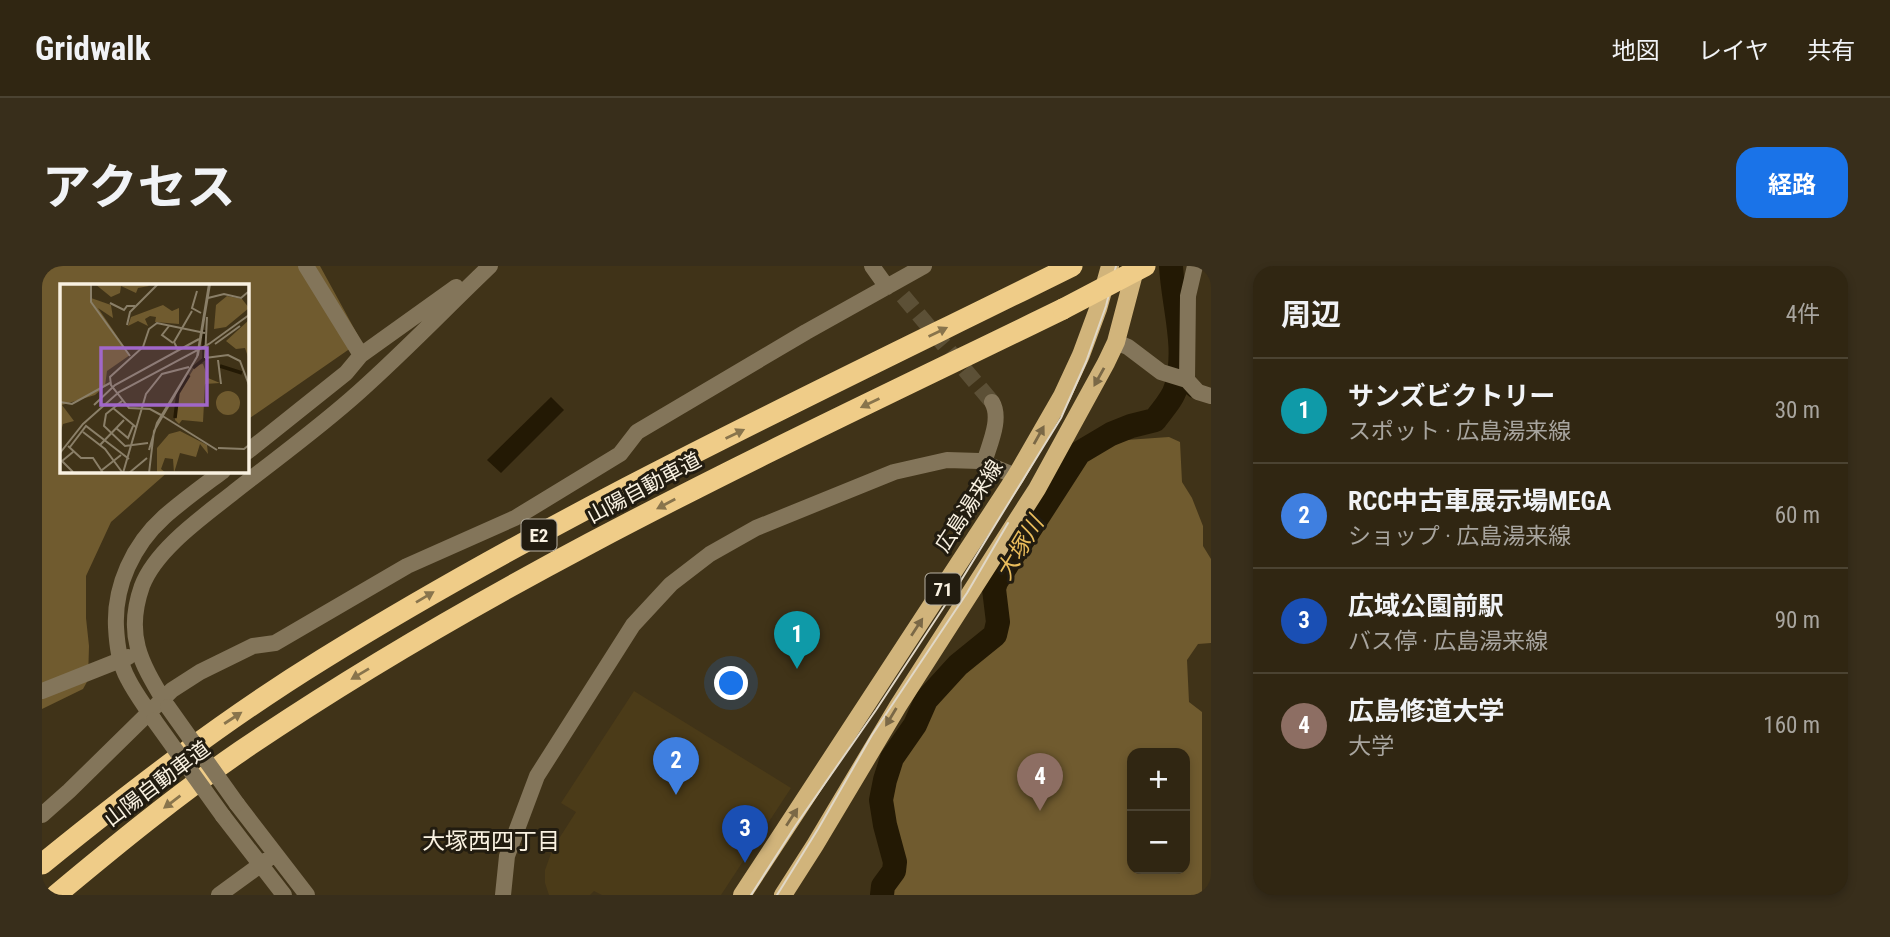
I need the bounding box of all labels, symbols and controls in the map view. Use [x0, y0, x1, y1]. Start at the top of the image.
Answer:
text: Gridwalk [35, 29, 150, 68]
text: 地図 [1612, 37, 1660, 65]
text: レイヤ [1698, 37, 1769, 65]
text: 共有 [1807, 37, 1855, 65]
button: 経路 [1736, 147, 1848, 218]
text: アクセス [42, 159, 236, 216]
inset map [60, 284, 248, 472]
text: 周辺 [1281, 297, 1341, 332]
text: 4件 [1786, 301, 1820, 328]
one-way arrow [928, 327, 948, 338]
one-way arrow [1093, 367, 1105, 386]
text: サンズビクトリー [1348, 381, 1555, 411]
one-way arrow [860, 397, 880, 409]
text: 1 [1298, 397, 1310, 424]
text: 30 m [1775, 397, 1820, 424]
text: スポット · 広島湯来線 [1348, 418, 1571, 445]
one-way arrow [1033, 426, 1045, 445]
one-way arrow [725, 428, 745, 439]
street label: 山陽自動車道 [583, 448, 705, 528]
street label: 広島湯来線 [930, 455, 1008, 557]
text: RCC中古車展示場MEGA [1348, 486, 1611, 516]
one-way arrow [656, 499, 676, 510]
text: 2 [1298, 502, 1310, 529]
text: 60 m [1775, 502, 1820, 529]
water label: 大塚川 [991, 509, 1051, 585]
road number: E2 [522, 520, 556, 550]
text: ショップ · 広島湯来線 [1348, 523, 1571, 550]
road number: 71 [926, 574, 960, 604]
one-way arrow [416, 591, 435, 604]
text: 広域公園前駅 [1348, 591, 1504, 621]
text: 3 [1298, 607, 1310, 634]
text: 90 m [1775, 607, 1820, 634]
pin: 1 [774, 611, 820, 669]
one-way arrow [911, 617, 924, 637]
text: バス停 · 広島湯来線 [1348, 628, 1548, 655]
your location [714, 666, 748, 700]
one-way arrow [350, 667, 370, 680]
text: 広島修道大学 [1348, 696, 1504, 726]
one-way arrow [885, 708, 898, 727]
one-way arrow [223, 712, 243, 725]
text: 4 [1298, 712, 1310, 739]
text: 160 m [1763, 712, 1820, 739]
text: 大学 [1348, 733, 1394, 760]
street label: 山陽自動車道 [99, 737, 215, 831]
pin: 2 [653, 737, 699, 795]
map controls [1127, 748, 1190, 874]
button: + [1127, 748, 1190, 811]
pin: 4 [1017, 753, 1063, 811]
one-way arrow [163, 795, 181, 809]
pin: 3 [722, 805, 768, 863]
one-way arrow [785, 808, 799, 826]
button: − [1127, 811, 1190, 874]
district label: 大塚西四丁目 [422, 828, 560, 855]

